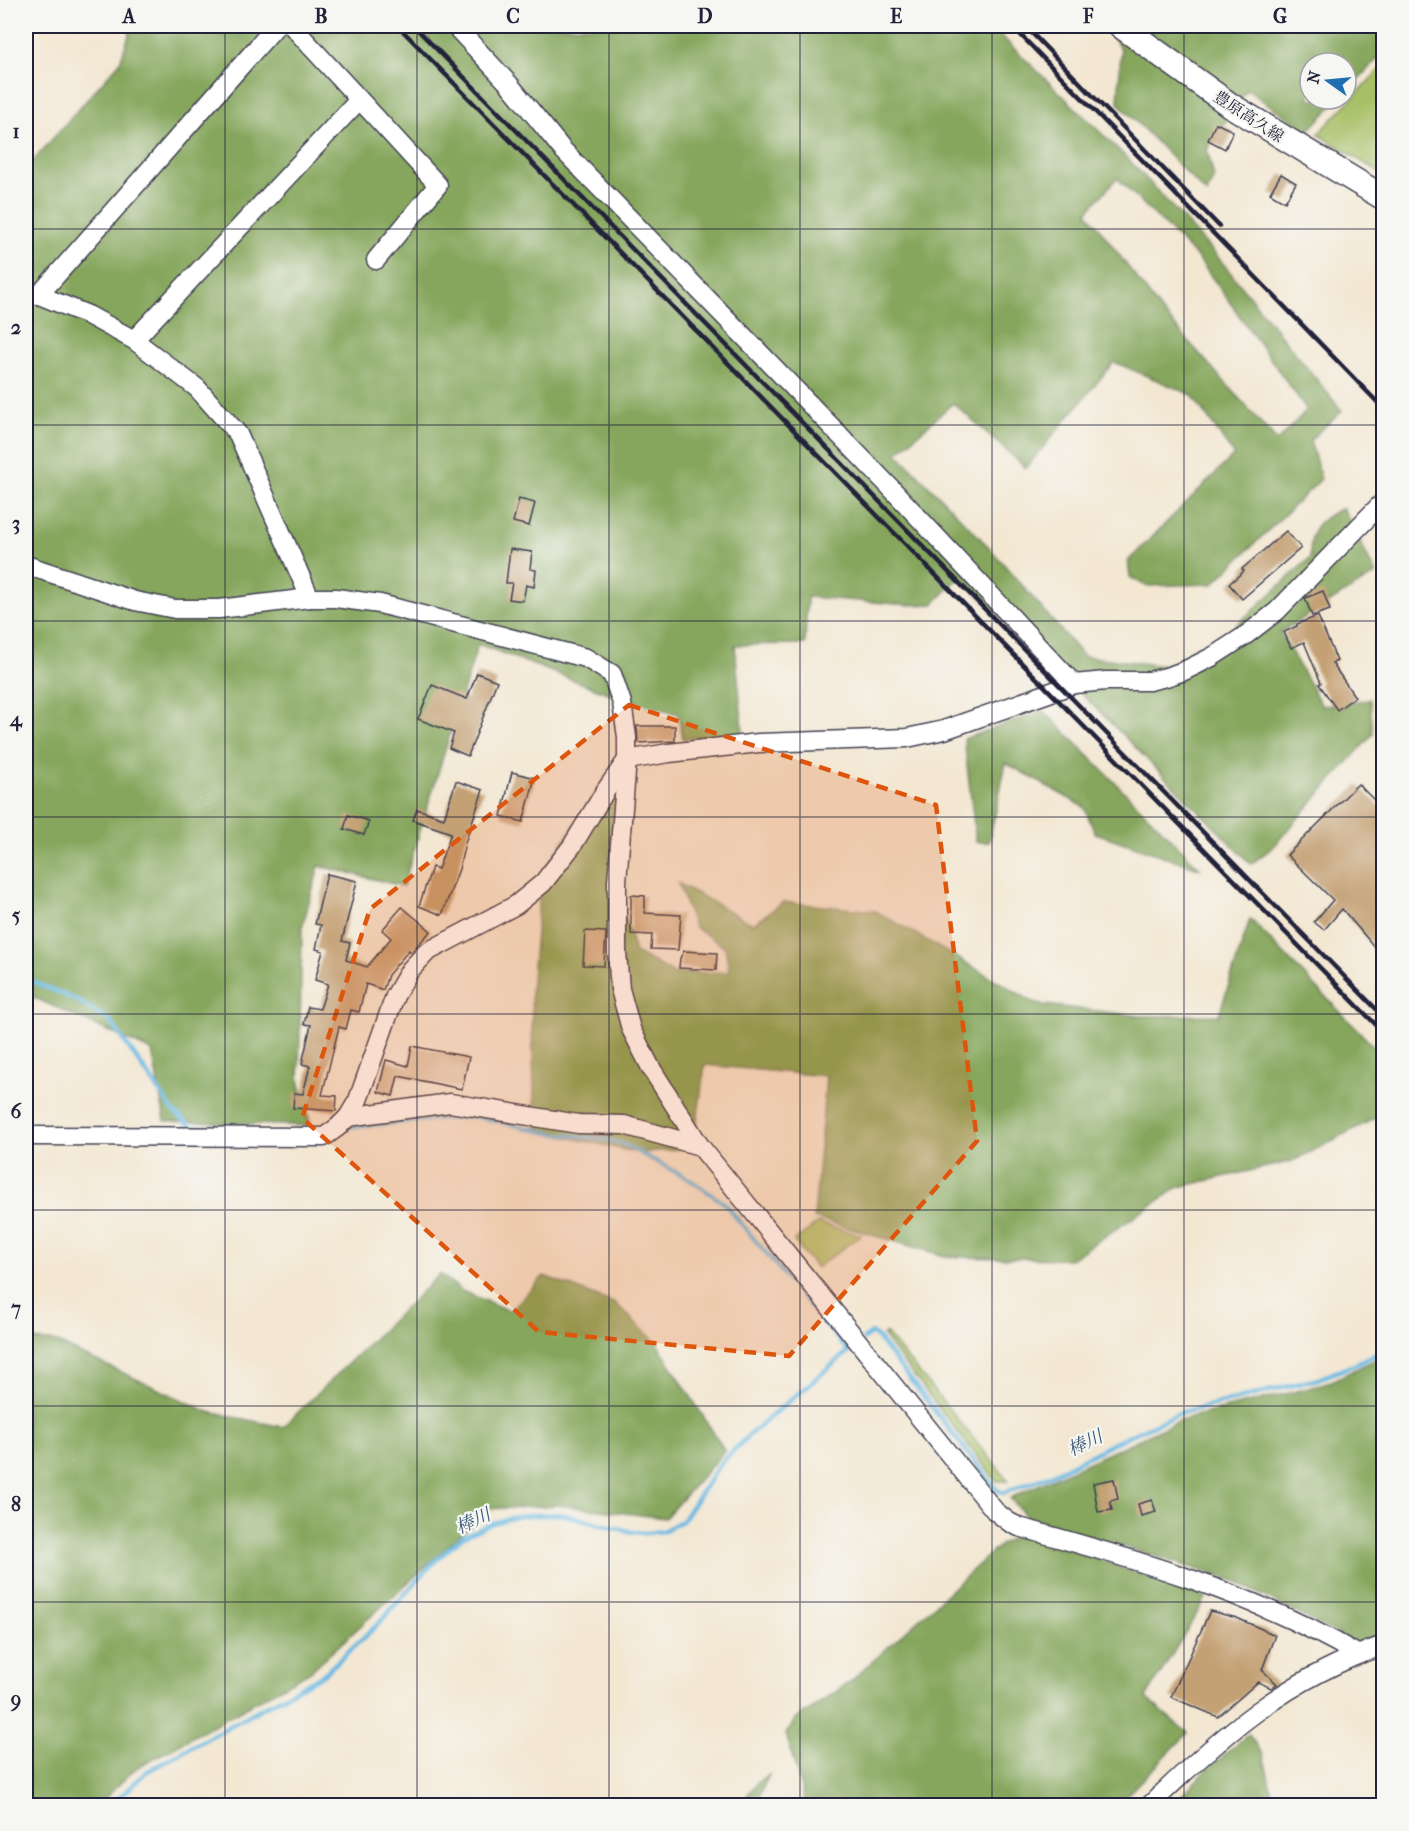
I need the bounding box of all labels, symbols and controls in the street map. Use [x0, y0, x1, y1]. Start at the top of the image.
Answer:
text: A [121, 5, 137, 28]
text: B [314, 5, 328, 28]
text: C [506, 5, 520, 28]
text: D [697, 5, 713, 28]
text: E [890, 5, 902, 28]
text: F [1082, 5, 1094, 28]
text: G [1273, 5, 1287, 28]
north arrow [1298, 51, 1358, 111]
text: N [1303, 68, 1325, 86]
street label: 豊原高久線 [1210, 87, 1287, 146]
text: 1 [12, 120, 20, 143]
text: 2 [11, 316, 21, 339]
text: 3 [12, 512, 20, 535]
text: 4 [9, 708, 23, 732]
text: 5 [12, 904, 21, 927]
text: 6 [11, 1100, 23, 1123]
text: 7 [10, 1297, 21, 1320]
water label: 棒川 [1064, 1425, 1108, 1461]
text: 8 [11, 1493, 21, 1516]
water label: 棒川 [452, 1503, 496, 1539]
text: 9 [10, 1689, 21, 1712]

